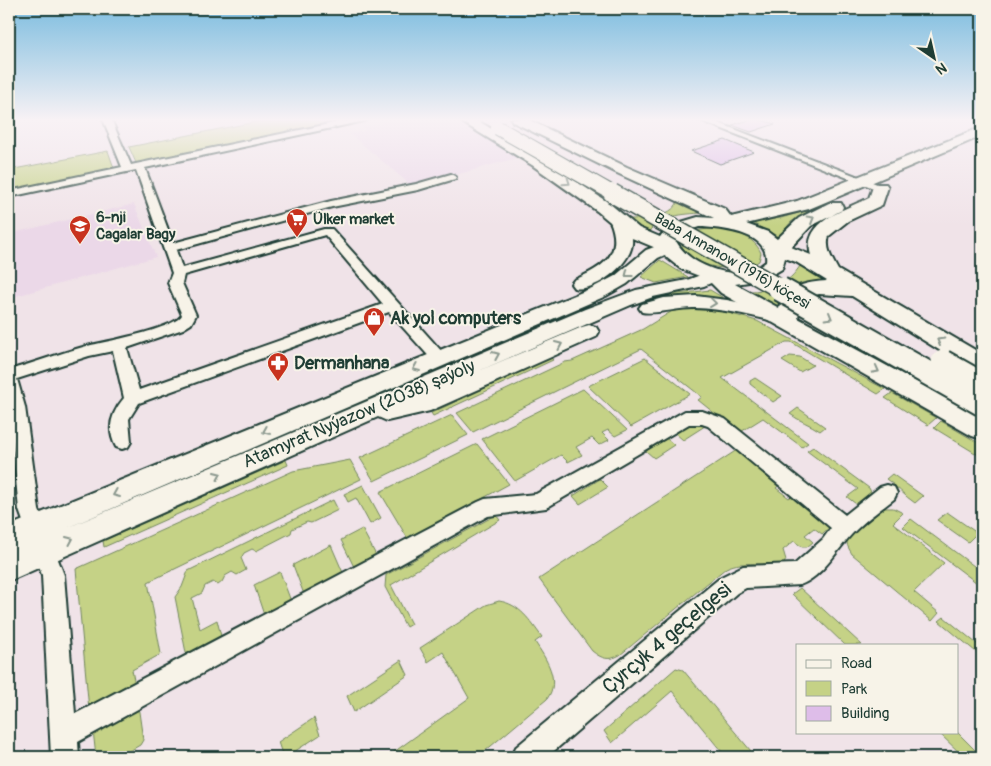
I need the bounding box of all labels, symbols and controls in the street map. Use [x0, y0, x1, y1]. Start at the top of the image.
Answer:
north arrow [908, 32, 958, 82]
text: N [932, 59, 950, 78]
one-way arrow [561, 176, 571, 185]
supermarket icon: Ülker market [285, 207, 309, 238]
place label: 6-nji Cagalar Bagy [96, 208, 176, 244]
street label: Baba Annanow (1916) köçesi [651, 209, 814, 314]
place label: Ülker market [313, 210, 395, 229]
school or university icon: 6-nji Cagalar Bagy [68, 214, 92, 245]
one-way arrow [806, 215, 815, 225]
one-way arrow [625, 269, 634, 277]
one-way arrow [709, 298, 717, 308]
shop icon: Ak yol computers [362, 306, 386, 337]
place label: Ak yol computers [390, 307, 522, 330]
one-way arrow [824, 310, 833, 320]
one-way arrow [936, 338, 945, 348]
one-way arrow [554, 340, 563, 351]
one-way arrow [491, 350, 500, 361]
pharmacy icon: Dermanhana [266, 351, 290, 382]
place label: Dermanhana [294, 352, 390, 375]
street label: Atamyrat Nyýazow (2038) şaýoly [239, 354, 479, 474]
one-way arrow [412, 362, 421, 372]
one-way arrow [871, 364, 880, 374]
one-way arrow [262, 425, 271, 436]
one-way arrow [213, 471, 222, 482]
one-way arrow [112, 488, 121, 499]
one-way arrow [65, 536, 74, 547]
street label: Çyrçyk 4 geçelgesi [597, 576, 737, 700]
legend [796, 644, 958, 734]
text: Road [841, 654, 872, 673]
text: Park [841, 680, 868, 699]
text: Building [841, 704, 889, 723]

